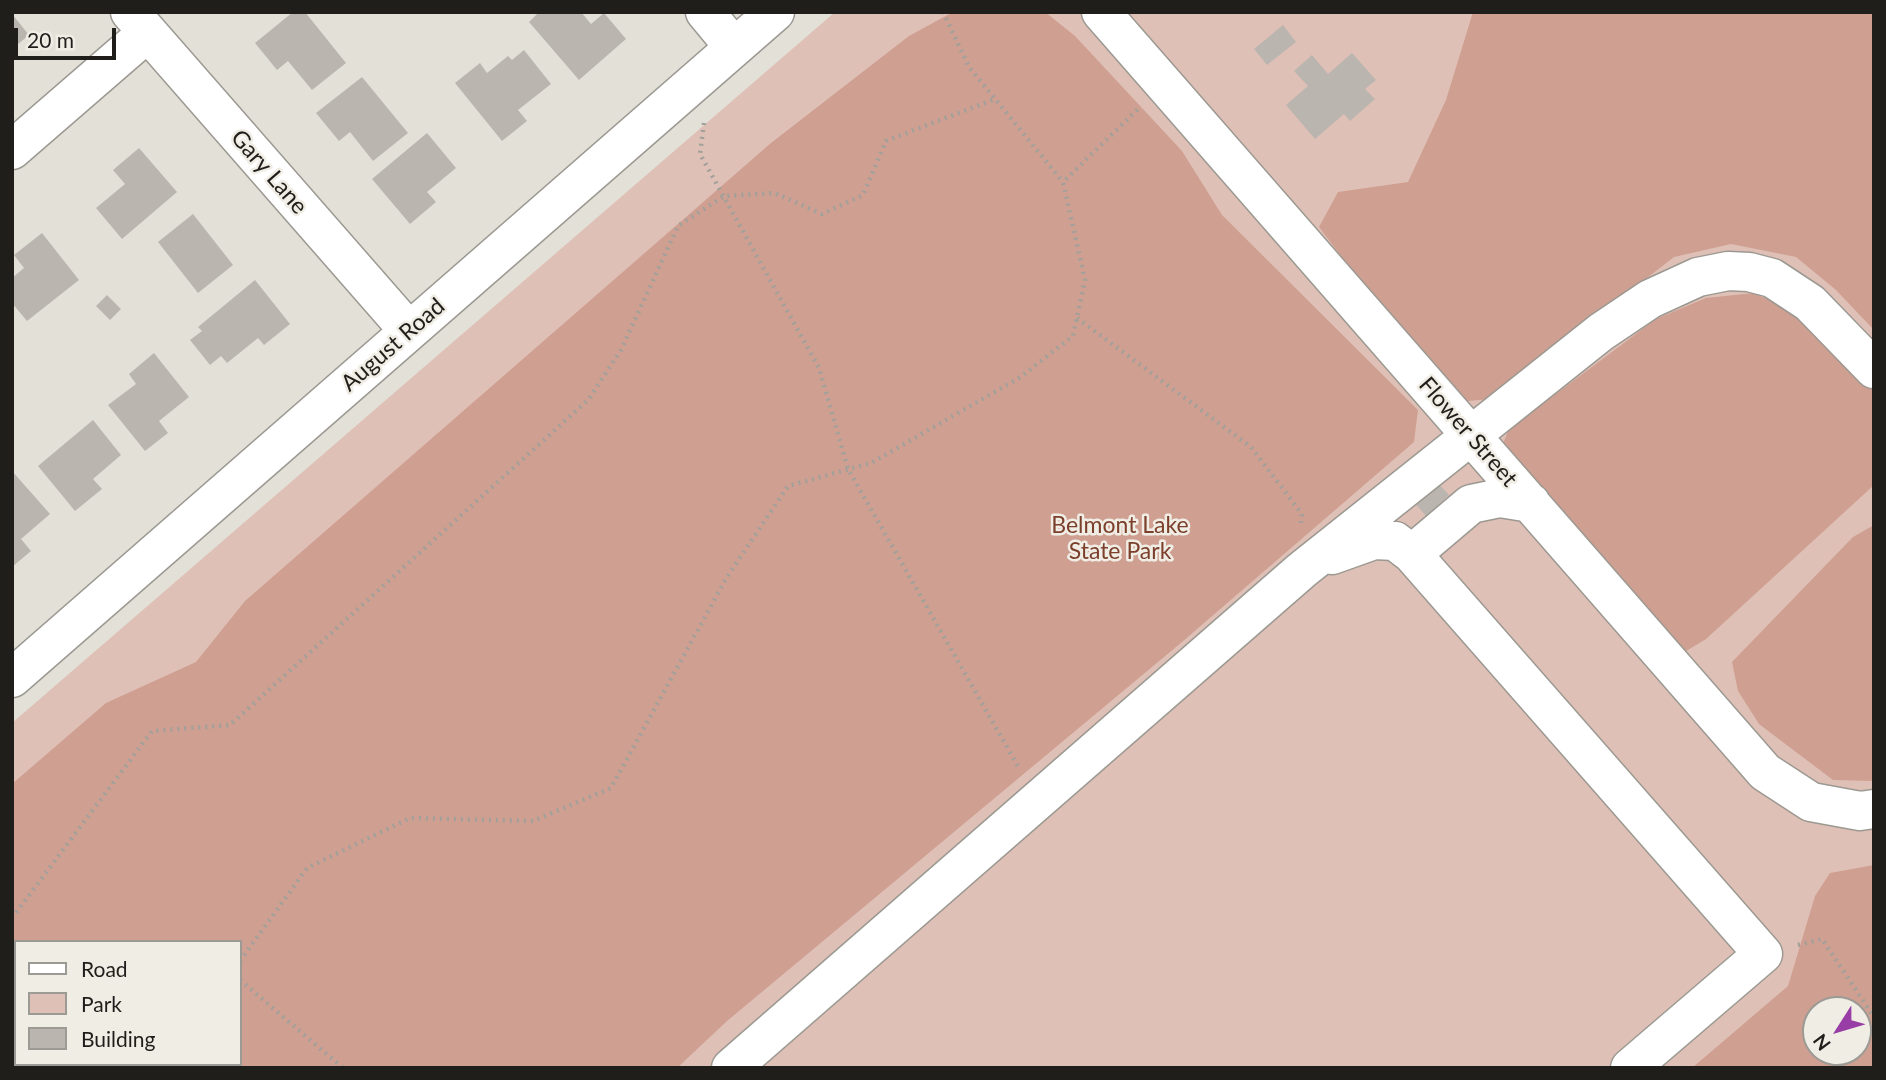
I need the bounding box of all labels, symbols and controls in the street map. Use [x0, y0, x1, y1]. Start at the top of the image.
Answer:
scale bar [18, 14, 119, 58]
text: 20 m [27, 27, 74, 52]
street label: Gary Lane [225, 124, 313, 220]
street label: August Road [336, 293, 450, 397]
street label: Flower Street [1413, 372, 1523, 492]
park label: Belmont Lake State Park [1051, 512, 1189, 566]
legend [14, 940, 242, 1066]
text: Road [81, 956, 128, 981]
text: Park [81, 991, 122, 1016]
north arrow [1802, 996, 1872, 1066]
text: Building [81, 1026, 156, 1051]
text: N [1808, 1030, 1835, 1056]

